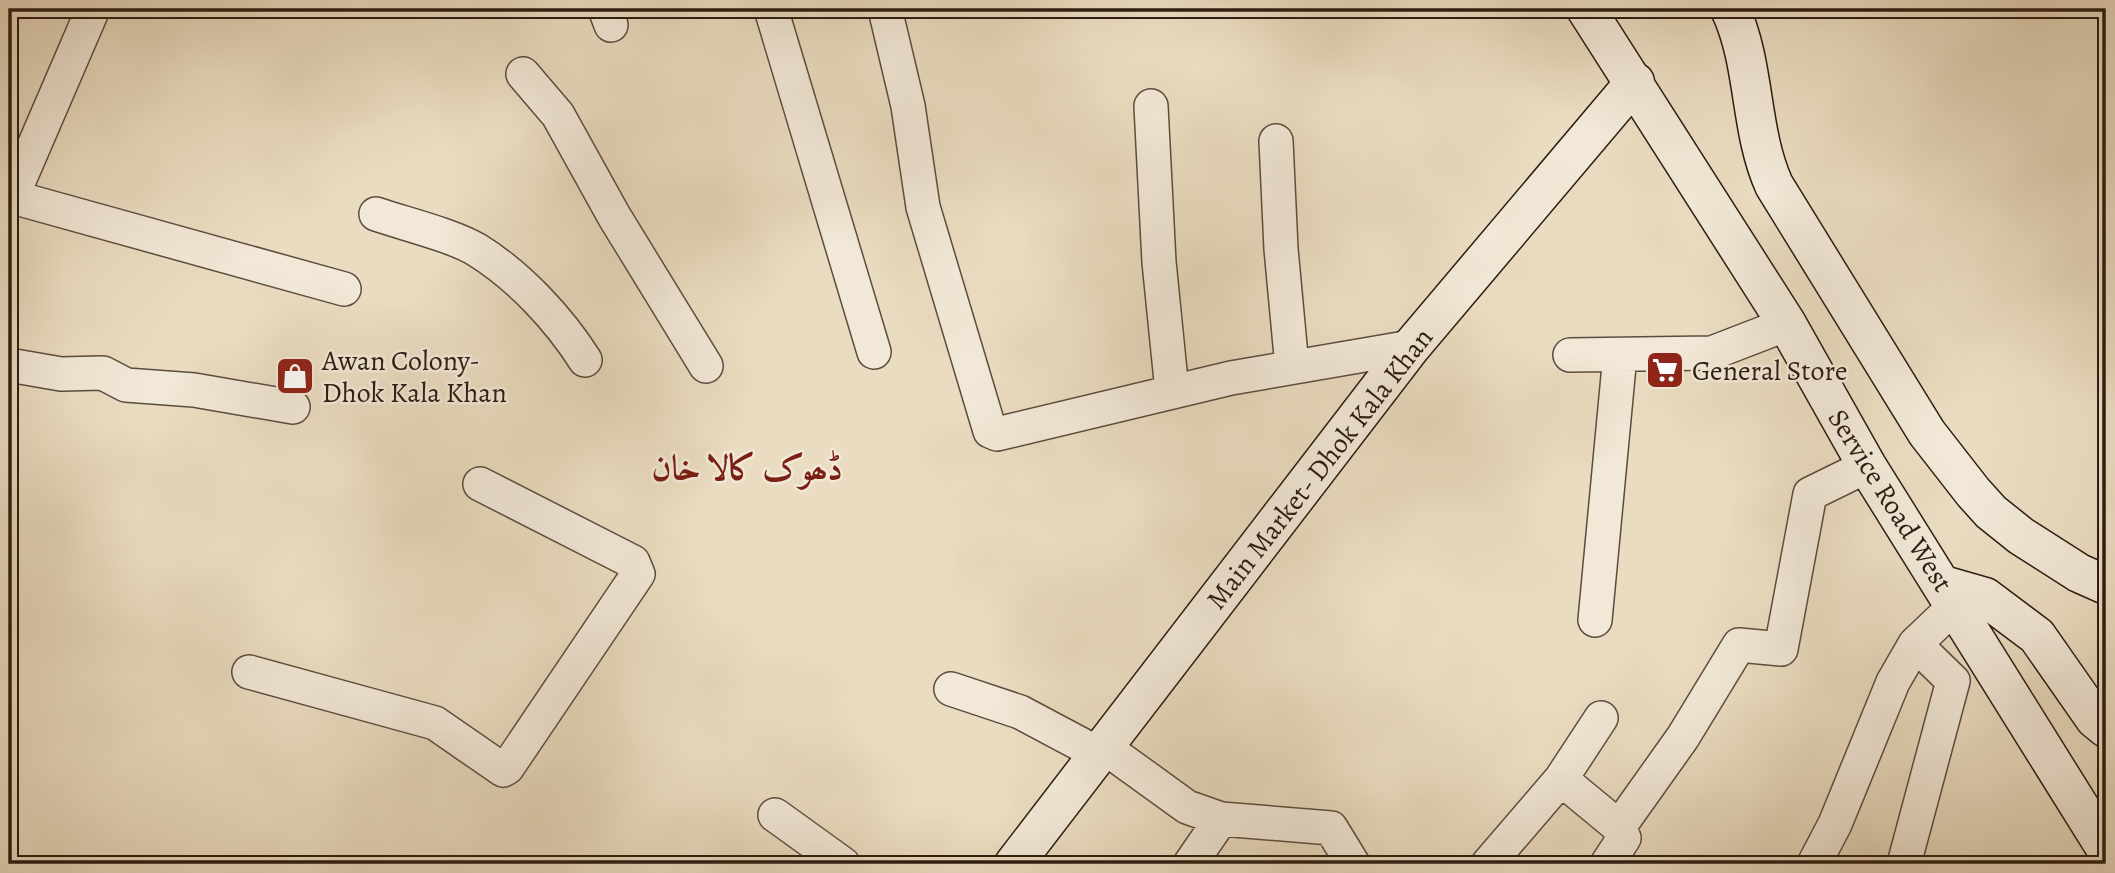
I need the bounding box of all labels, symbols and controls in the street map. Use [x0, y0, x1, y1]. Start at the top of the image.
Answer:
street label: Main Market- Dhok Kala Khan [1198, 320, 1442, 617]
place label: Awan Colony- Dhok Kala Khan [321, 342, 507, 412]
supermarket icon: General Store [1644, 349, 1686, 391]
place label: General Store [1692, 352, 1847, 390]
shop icon: Awan Colony- Dhok Kala Khan [274, 355, 316, 397]
street label: Service Road West [1819, 402, 1962, 599]
district label: ڈھوک کالا خان [651, 443, 843, 491]

